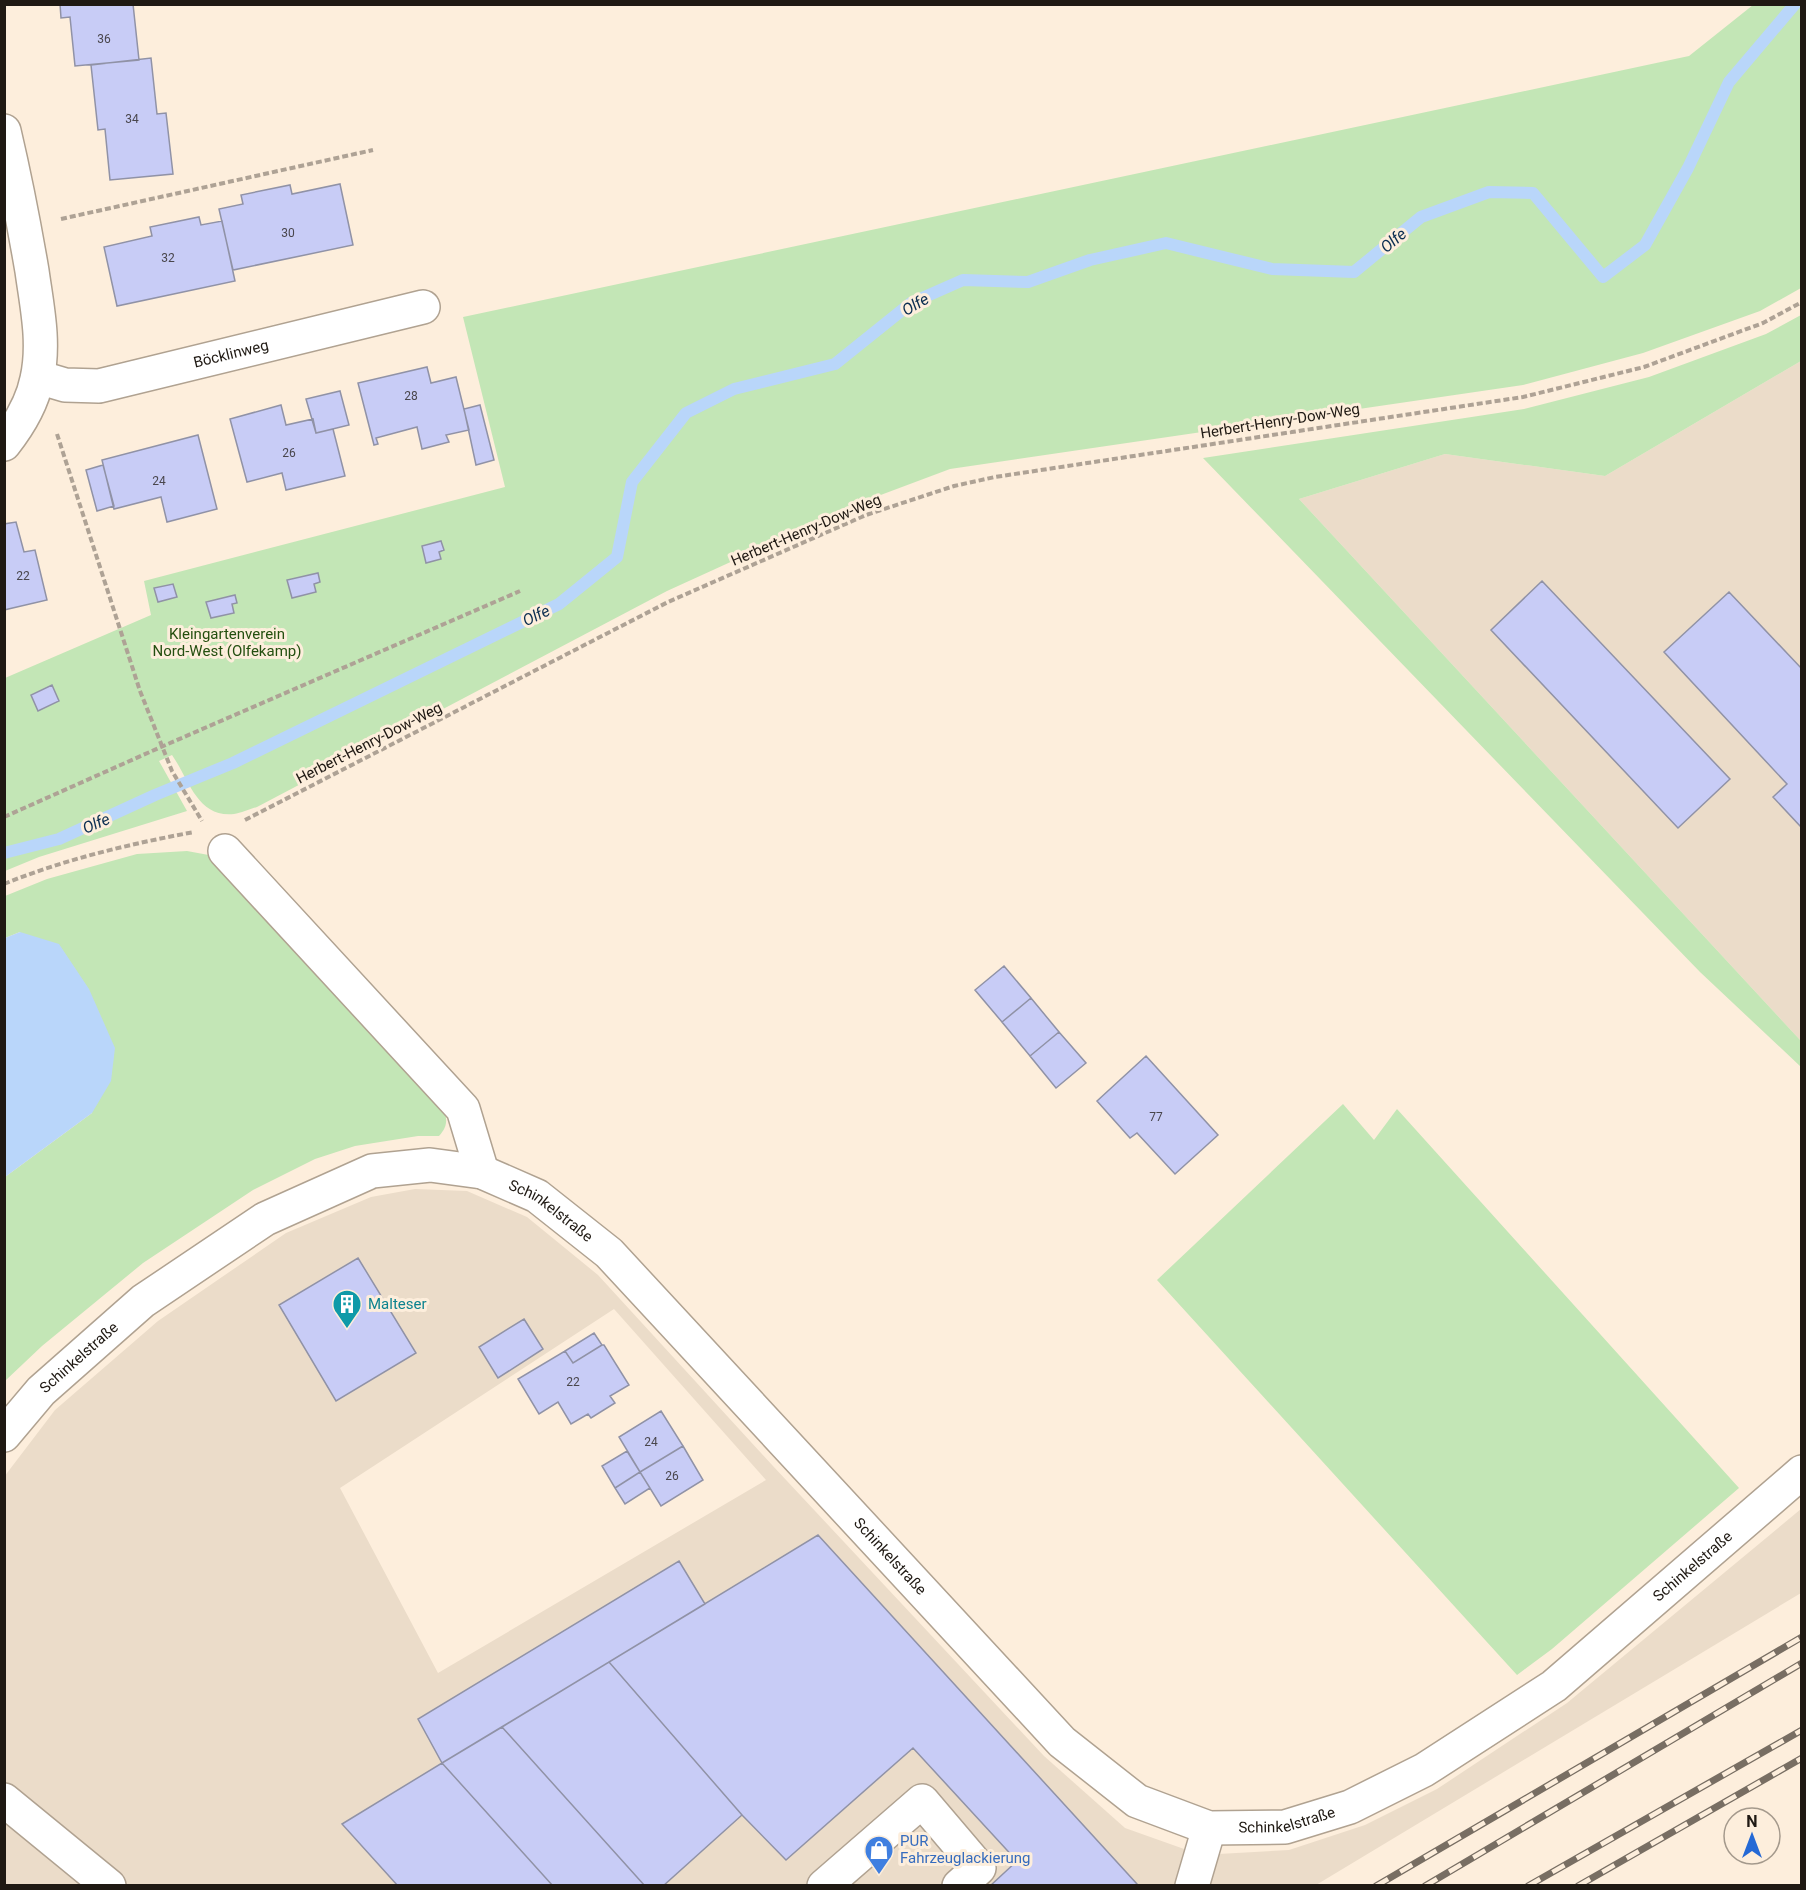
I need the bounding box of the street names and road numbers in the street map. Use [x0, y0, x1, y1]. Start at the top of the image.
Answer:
street label: Böcklinweg [192, 336, 270, 372]
street label: Herbert-Henry-Dow-Weg [1199, 399, 1361, 443]
street label: Herbert-Henry-Dow-Weg [728, 490, 884, 570]
street label: Herbert-Henry-Dow-Weg [293, 698, 445, 788]
street label: Schinkelstraße [506, 1176, 596, 1246]
street label: Schinkelstraße [36, 1318, 122, 1397]
street label: Schinkelstraße [850, 1514, 930, 1599]
street label: Schinkelstraße [1649, 1527, 1736, 1605]
street label: Schinkelstraße [1238, 1803, 1337, 1837]

